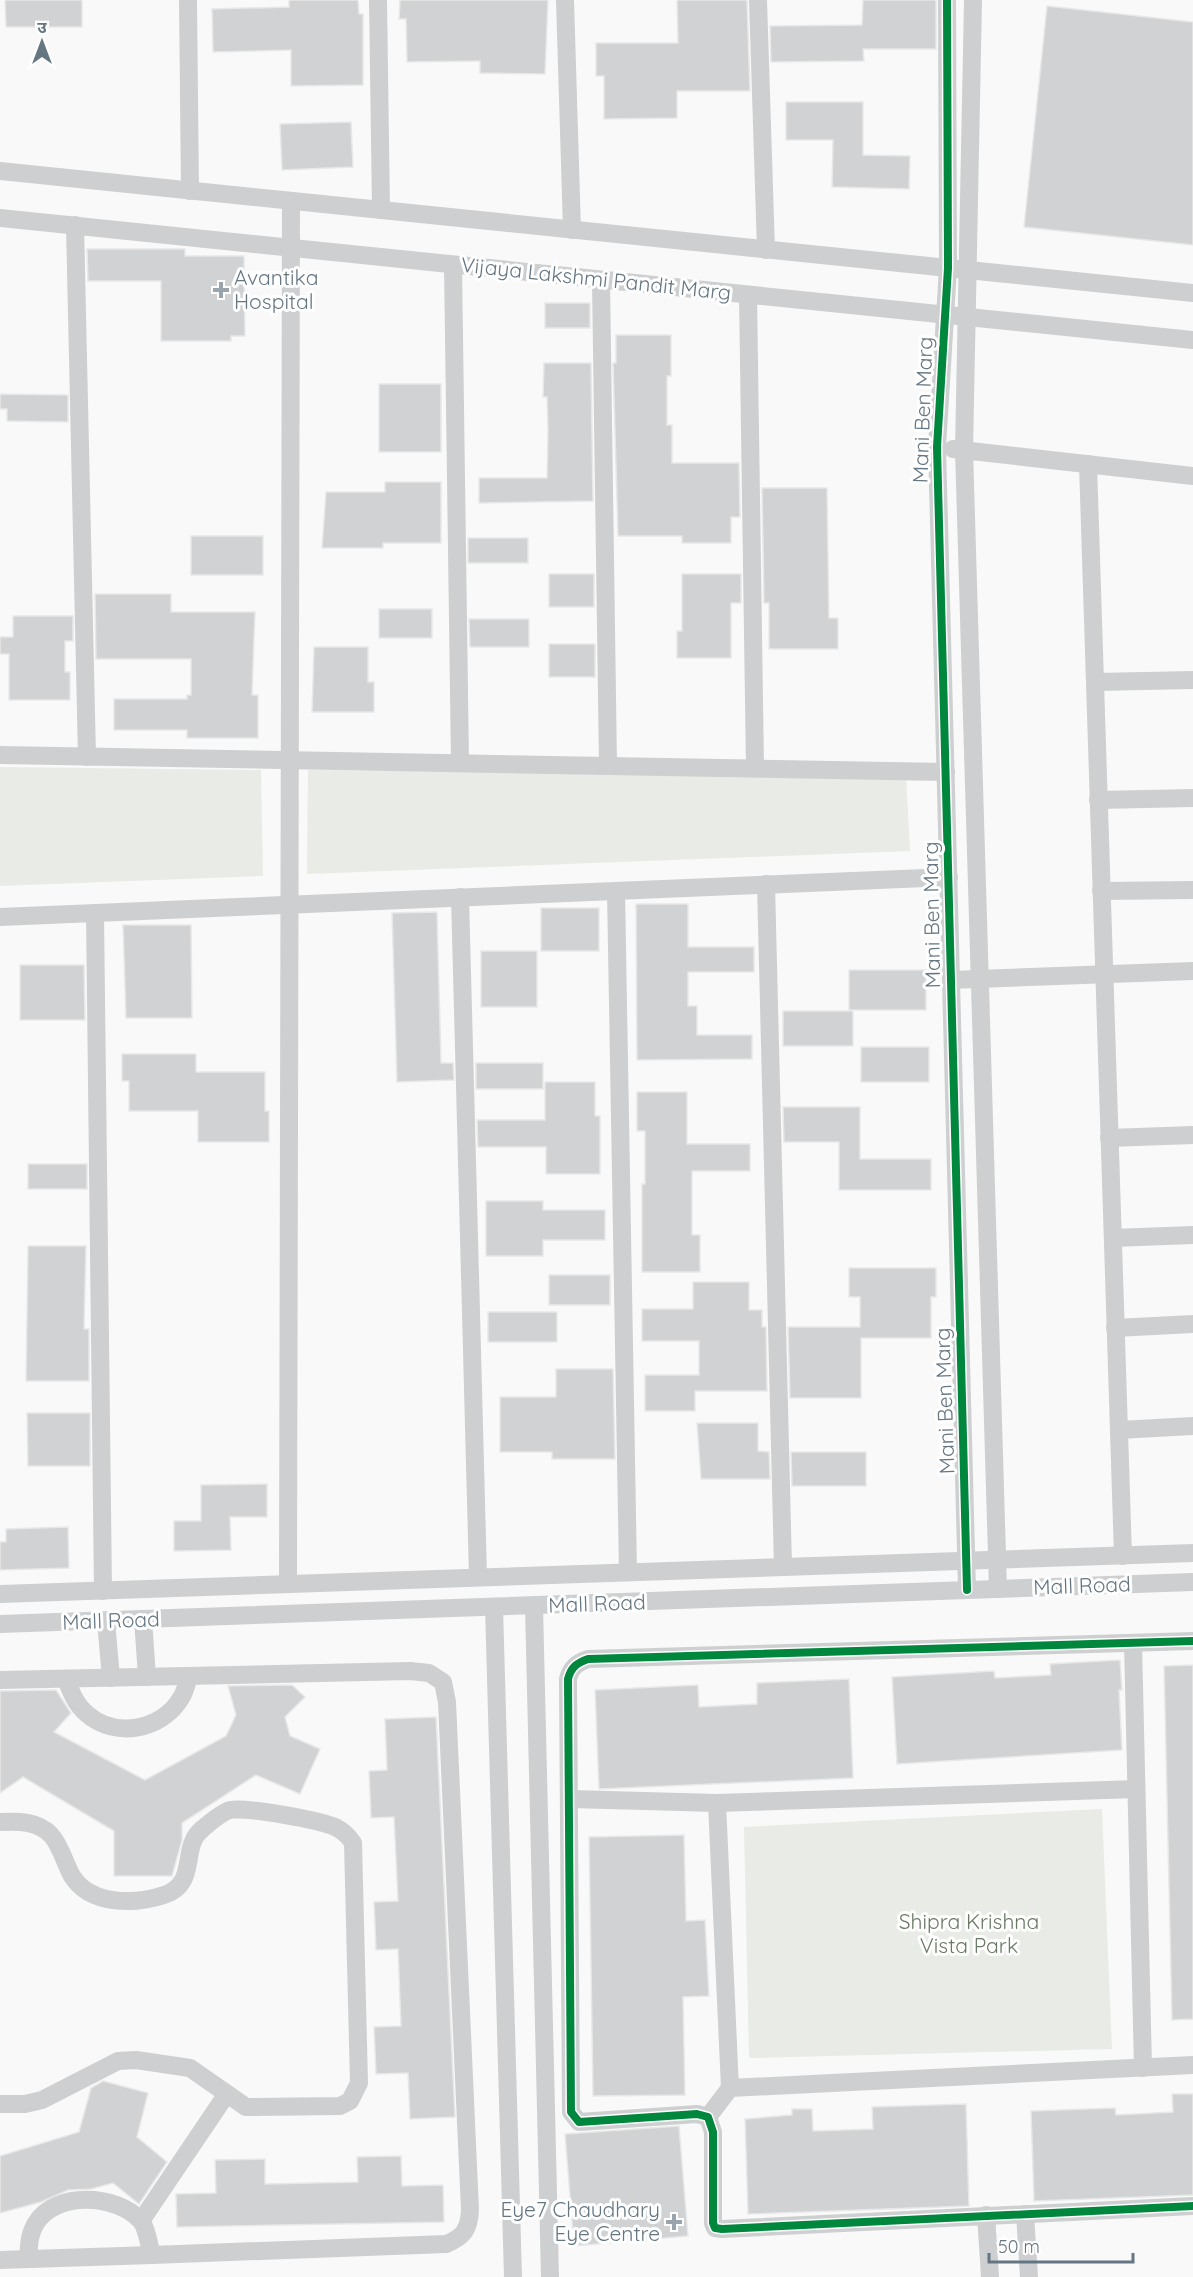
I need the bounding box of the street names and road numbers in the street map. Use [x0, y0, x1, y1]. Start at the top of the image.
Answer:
street label: Vijaya Lakshmi Pandit Marg [460, 251, 733, 305]
street label: Mani Ben Marg [906, 336, 938, 484]
street label: Mani Ben Marg [917, 841, 945, 989]
street label: Mani Ben Marg [928, 1327, 960, 1475]
street label: Mall Road [1033, 1570, 1131, 1600]
street label: Mall Road [548, 1588, 646, 1618]
street label: Mall Road [62, 1605, 160, 1635]

